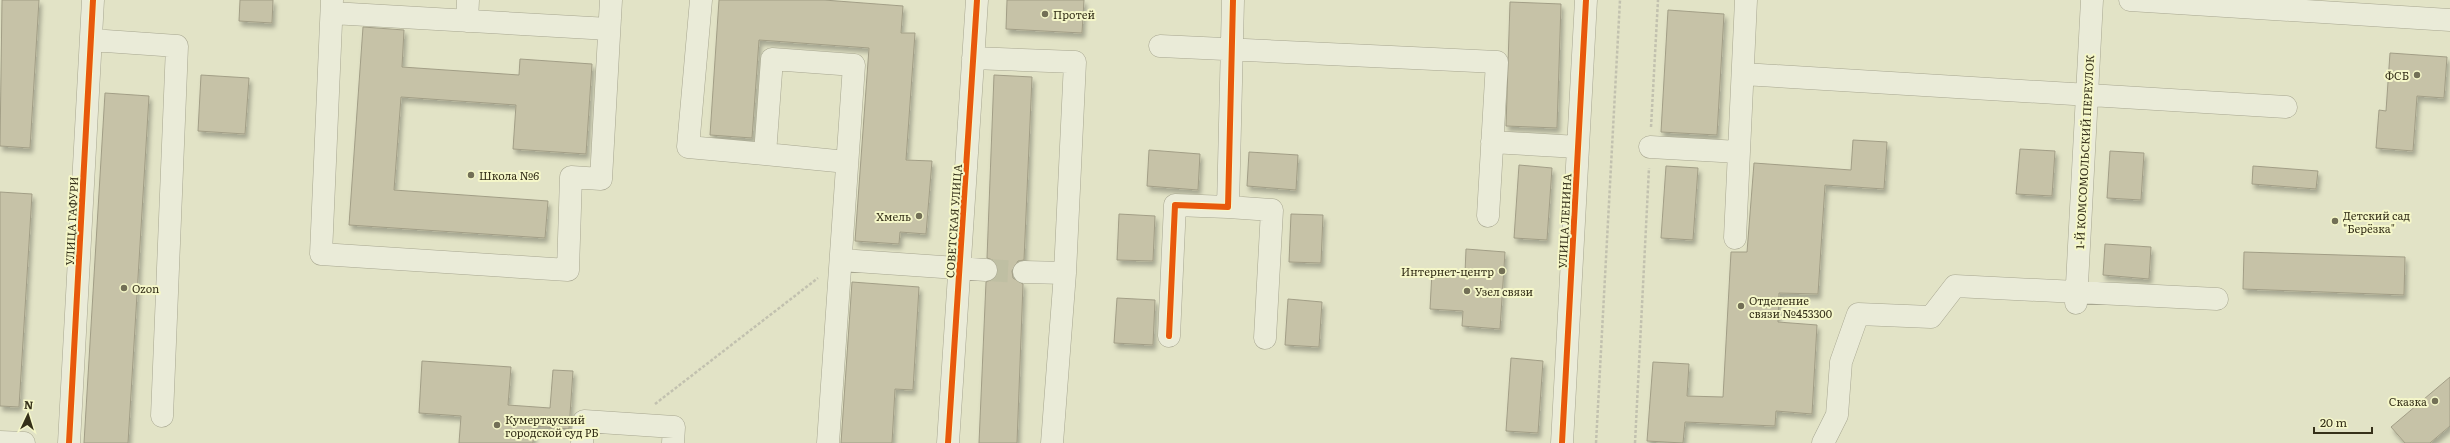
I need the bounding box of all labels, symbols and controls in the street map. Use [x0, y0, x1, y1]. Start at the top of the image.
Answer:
place label: Протей [1053, 6, 1095, 22]
marker: Протей [1040, 9, 1050, 19]
street label: 1-Й КОМСОМОЛЬСКИЙ ПЕРЕУЛОК [2071, 55, 2097, 249]
place label: ФСБ [2385, 67, 2409, 83]
marker: ФСБ [2412, 70, 2422, 80]
street label: СОВЕТСКАЯ УЛИЦА [941, 164, 965, 278]
place label: Школа №6 [479, 167, 539, 183]
marker: Школа №6 [466, 170, 476, 180]
street label: УЛИЦА ЛЕНИНА [1554, 173, 1574, 269]
street label: УЛИЦА ГАФУРИ [61, 176, 81, 266]
place label: Детский сад "Берёзка" [2343, 207, 2411, 236]
place label: Хмель [876, 208, 911, 224]
marker: Хмель [914, 211, 924, 221]
marker: Детский сад "Берёзка" [2330, 216, 2340, 226]
place label: Интернет-центр [1401, 263, 1494, 279]
marker: Интернет-центр [1497, 266, 1507, 276]
place label: Ozon [132, 280, 159, 296]
marker: Ozon [119, 283, 129, 293]
place label: Узел связи [1475, 283, 1533, 299]
marker: Узел связи [1462, 286, 1472, 296]
place label: Отделение связи №453300 [1749, 292, 1832, 321]
marker: Отделение связи №453300 [1736, 301, 1746, 311]
place label: Сказка [2389, 393, 2427, 409]
north arrow [8, 395, 48, 435]
text: N [24, 396, 34, 412]
marker: Сказка [2430, 396, 2440, 406]
scale bar [2314, 409, 2372, 435]
place label: Кумертауский городской суд РБ [505, 411, 599, 440]
text: 20 m [2320, 413, 2347, 431]
marker: Кумертауский городской суд РБ [492, 420, 502, 430]

